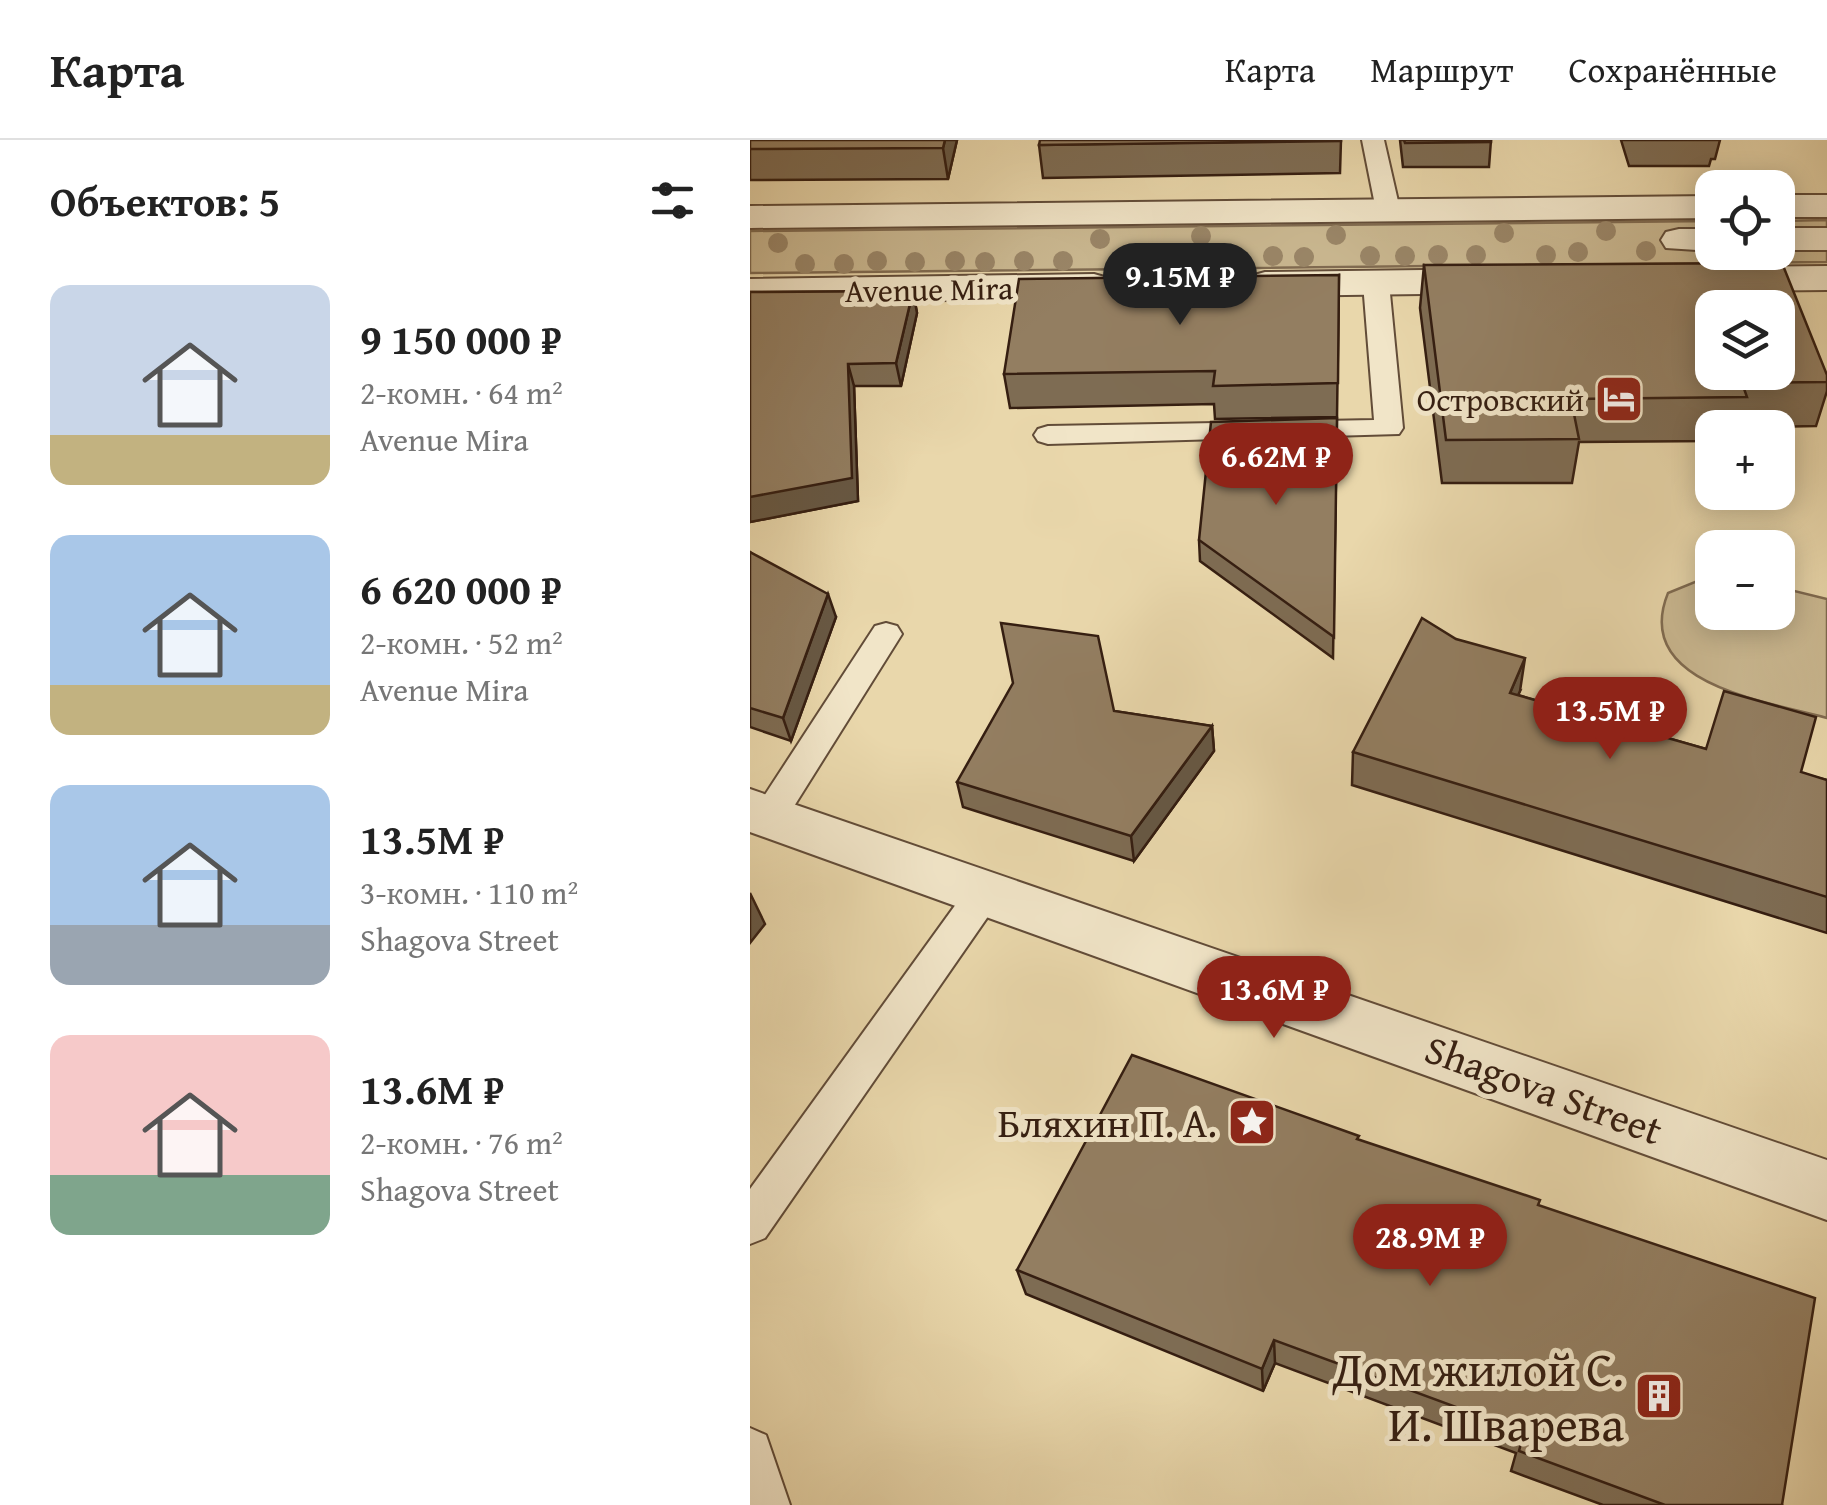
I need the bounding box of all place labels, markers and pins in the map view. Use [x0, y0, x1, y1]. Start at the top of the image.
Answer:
pin: 9.15M ₽ [1088, 243, 1272, 328]
hotel icon: Островский [1593, 373, 1645, 425]
place label: Островский [1417, 376, 1584, 423]
pin: 6.62M ₽ [1184, 423, 1368, 508]
pin: 13.5M ₽ [1518, 677, 1702, 762]
pin: 13.6M ₽ [1182, 956, 1366, 1041]
place label: Бляхин П. А. [998, 1093, 1217, 1152]
place icon: Бляхин П. А. [1226, 1096, 1278, 1148]
pin: 28.9M ₽ [1338, 1204, 1522, 1289]
place label: Дом жилой С. И. Шварева [1332, 1333, 1624, 1459]
building icon: Дом жилой С. И. Шварева [1633, 1370, 1685, 1422]

